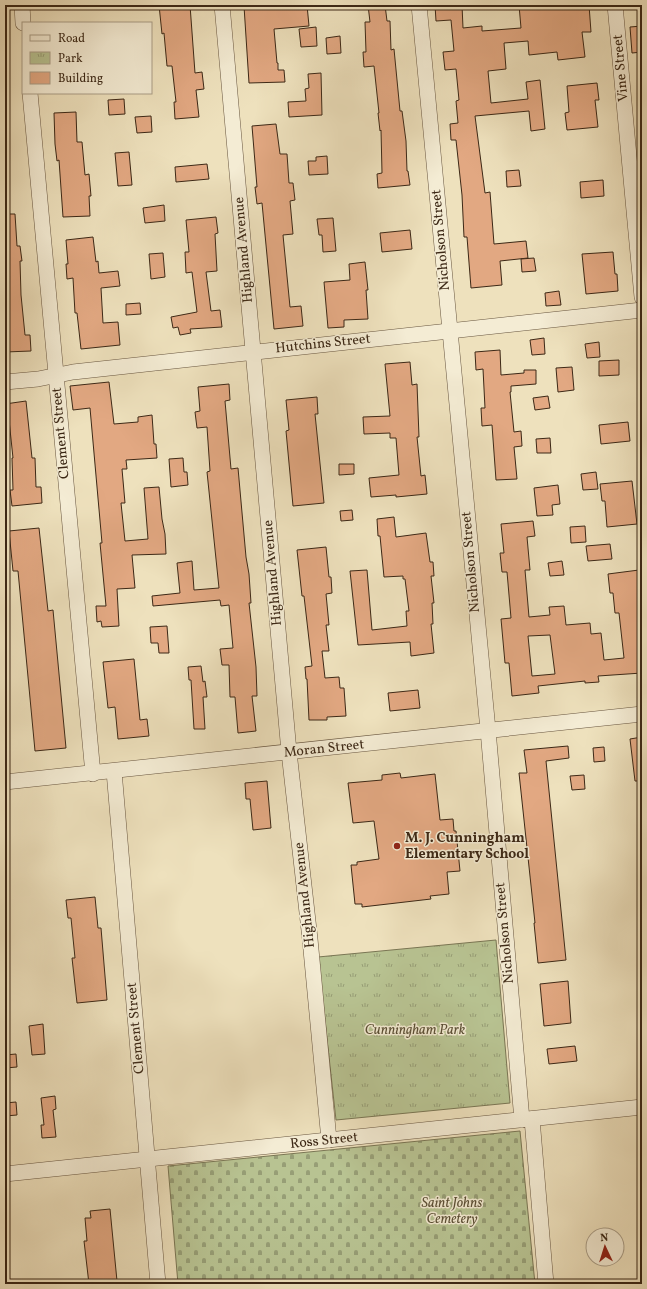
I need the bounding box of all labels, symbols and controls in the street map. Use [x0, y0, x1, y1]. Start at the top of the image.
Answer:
legend [22, 22, 152, 94]
text: Road [58, 31, 85, 47]
street label: Vine Street [609, 33, 633, 103]
text: Park [58, 51, 83, 67]
text: Building [58, 71, 103, 87]
street label: Nicholson Street [427, 188, 455, 291]
street label: Highland Avenue [230, 196, 258, 304]
street label: Hutchins Street [275, 330, 372, 358]
street label: Clement Street [48, 386, 74, 480]
street label: Nicholson Street [457, 510, 485, 613]
street label: Highland Avenue [259, 519, 287, 627]
street label: Moran Street [283, 735, 365, 763]
place label: M. J. Cunningham Elementary School [405, 829, 529, 864]
street label: Highland Avenue [290, 841, 320, 949]
marker: M. J. Cunningham Elementary School [392, 841, 402, 851]
street label: Nicholson Street [491, 881, 519, 984]
street label: Clement Street [123, 981, 149, 1075]
park label: Cunningham Park [365, 1021, 466, 1040]
street label: Ross Street [289, 1128, 359, 1154]
park label: Saint Johns Cemetery [422, 1194, 482, 1229]
north arrow [585, 1227, 625, 1267]
text: N [600, 1231, 609, 1246]

